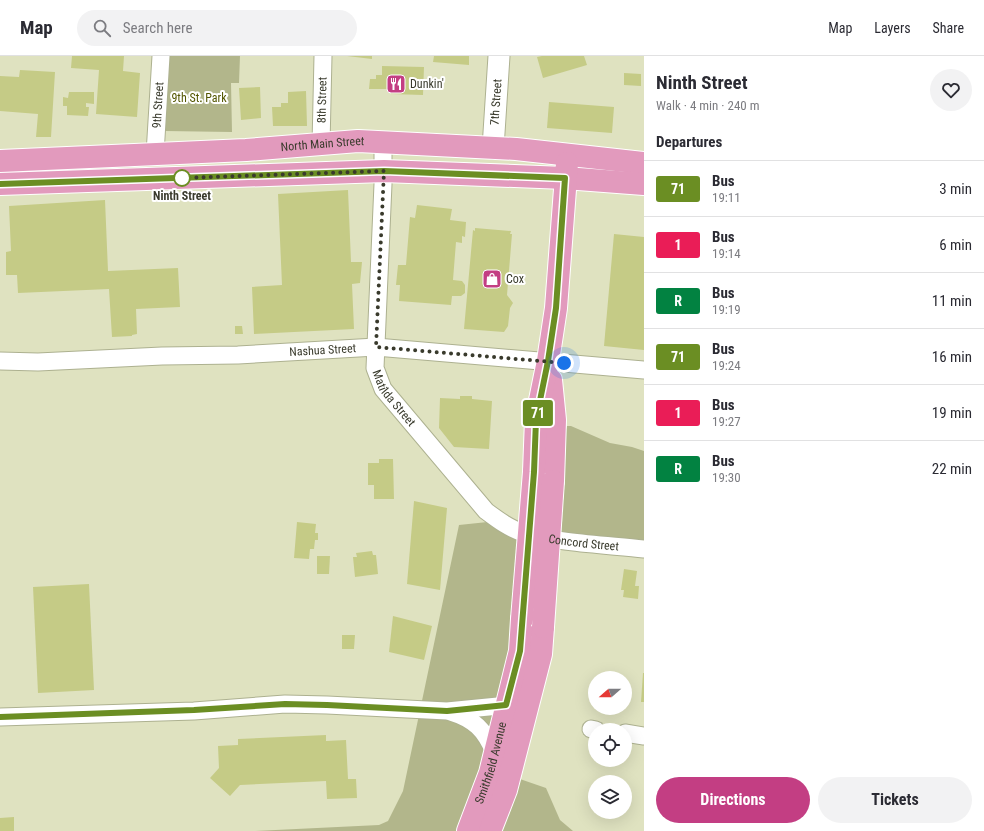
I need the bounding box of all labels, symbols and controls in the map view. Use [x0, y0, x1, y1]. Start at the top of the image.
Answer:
search box [77, 10, 357, 46]
text: Map [20, 16, 53, 39]
icon: search [91, 17, 113, 39]
text: Search here [123, 19, 193, 37]
text: Map [828, 20, 852, 36]
text: Layers [874, 20, 911, 36]
text: Share [933, 20, 964, 36]
button: heart [930, 69, 972, 111]
text: Ninth Street [656, 71, 748, 94]
restaurant icon: Dunkin' [385, 73, 407, 95]
street label: 8th Street [314, 76, 330, 123]
place label: Dunkin' [410, 77, 444, 91]
street label: 7th Street [488, 78, 505, 126]
street label: 9th Street [150, 81, 166, 129]
park label: 9th St. Park [171, 91, 227, 105]
text: Walk · 4 min · 240 m [656, 98, 760, 113]
text: Departures [656, 133, 722, 151]
street label: North Main Street [280, 134, 365, 154]
marker: Ninth Street [173, 169, 191, 187]
text: Bus [712, 172, 735, 190]
text: 3 min [939, 180, 972, 198]
text: 71 [671, 181, 685, 197]
place label: Ninth Street [153, 189, 211, 203]
text: 19:11 [712, 190, 741, 205]
text: Bus [712, 228, 735, 246]
text: 6 min [939, 236, 972, 254]
text: 1 [674, 237, 682, 253]
text: 19:14 [712, 246, 741, 261]
shop icon: Cox [481, 268, 503, 290]
place label: Cox [506, 272, 524, 286]
text: Bus [712, 284, 735, 302]
text: 11 min [932, 292, 972, 310]
text: R [674, 293, 682, 309]
text: 19:19 [712, 302, 741, 317]
text: Bus [712, 340, 735, 358]
street label: Nashua Street [289, 341, 357, 359]
text: 16 min [932, 348, 972, 366]
text: 71 [671, 349, 685, 365]
your location [554, 353, 574, 373]
text: 19:24 [712, 358, 741, 373]
street label: Matilda Street [369, 368, 419, 429]
text: Bus [712, 396, 735, 414]
line badge: 71 [520, 400, 556, 426]
text: 19 min [932, 404, 972, 422]
text: 71 [531, 405, 545, 421]
text: 1 [674, 405, 682, 421]
text: 19:27 [712, 414, 741, 429]
text: Bus [712, 452, 735, 470]
text: 22 min [932, 460, 972, 478]
text: R [674, 461, 682, 477]
text: 19:30 [712, 470, 741, 485]
street label: Concord Street [547, 532, 620, 554]
north arrow [588, 671, 632, 715]
map controls [588, 671, 632, 819]
street label: Smithfield Avenue [472, 720, 509, 806]
button: locate [588, 723, 632, 767]
button: layers [588, 775, 632, 819]
button: Directions [656, 777, 810, 823]
button: Tickets [818, 777, 972, 823]

